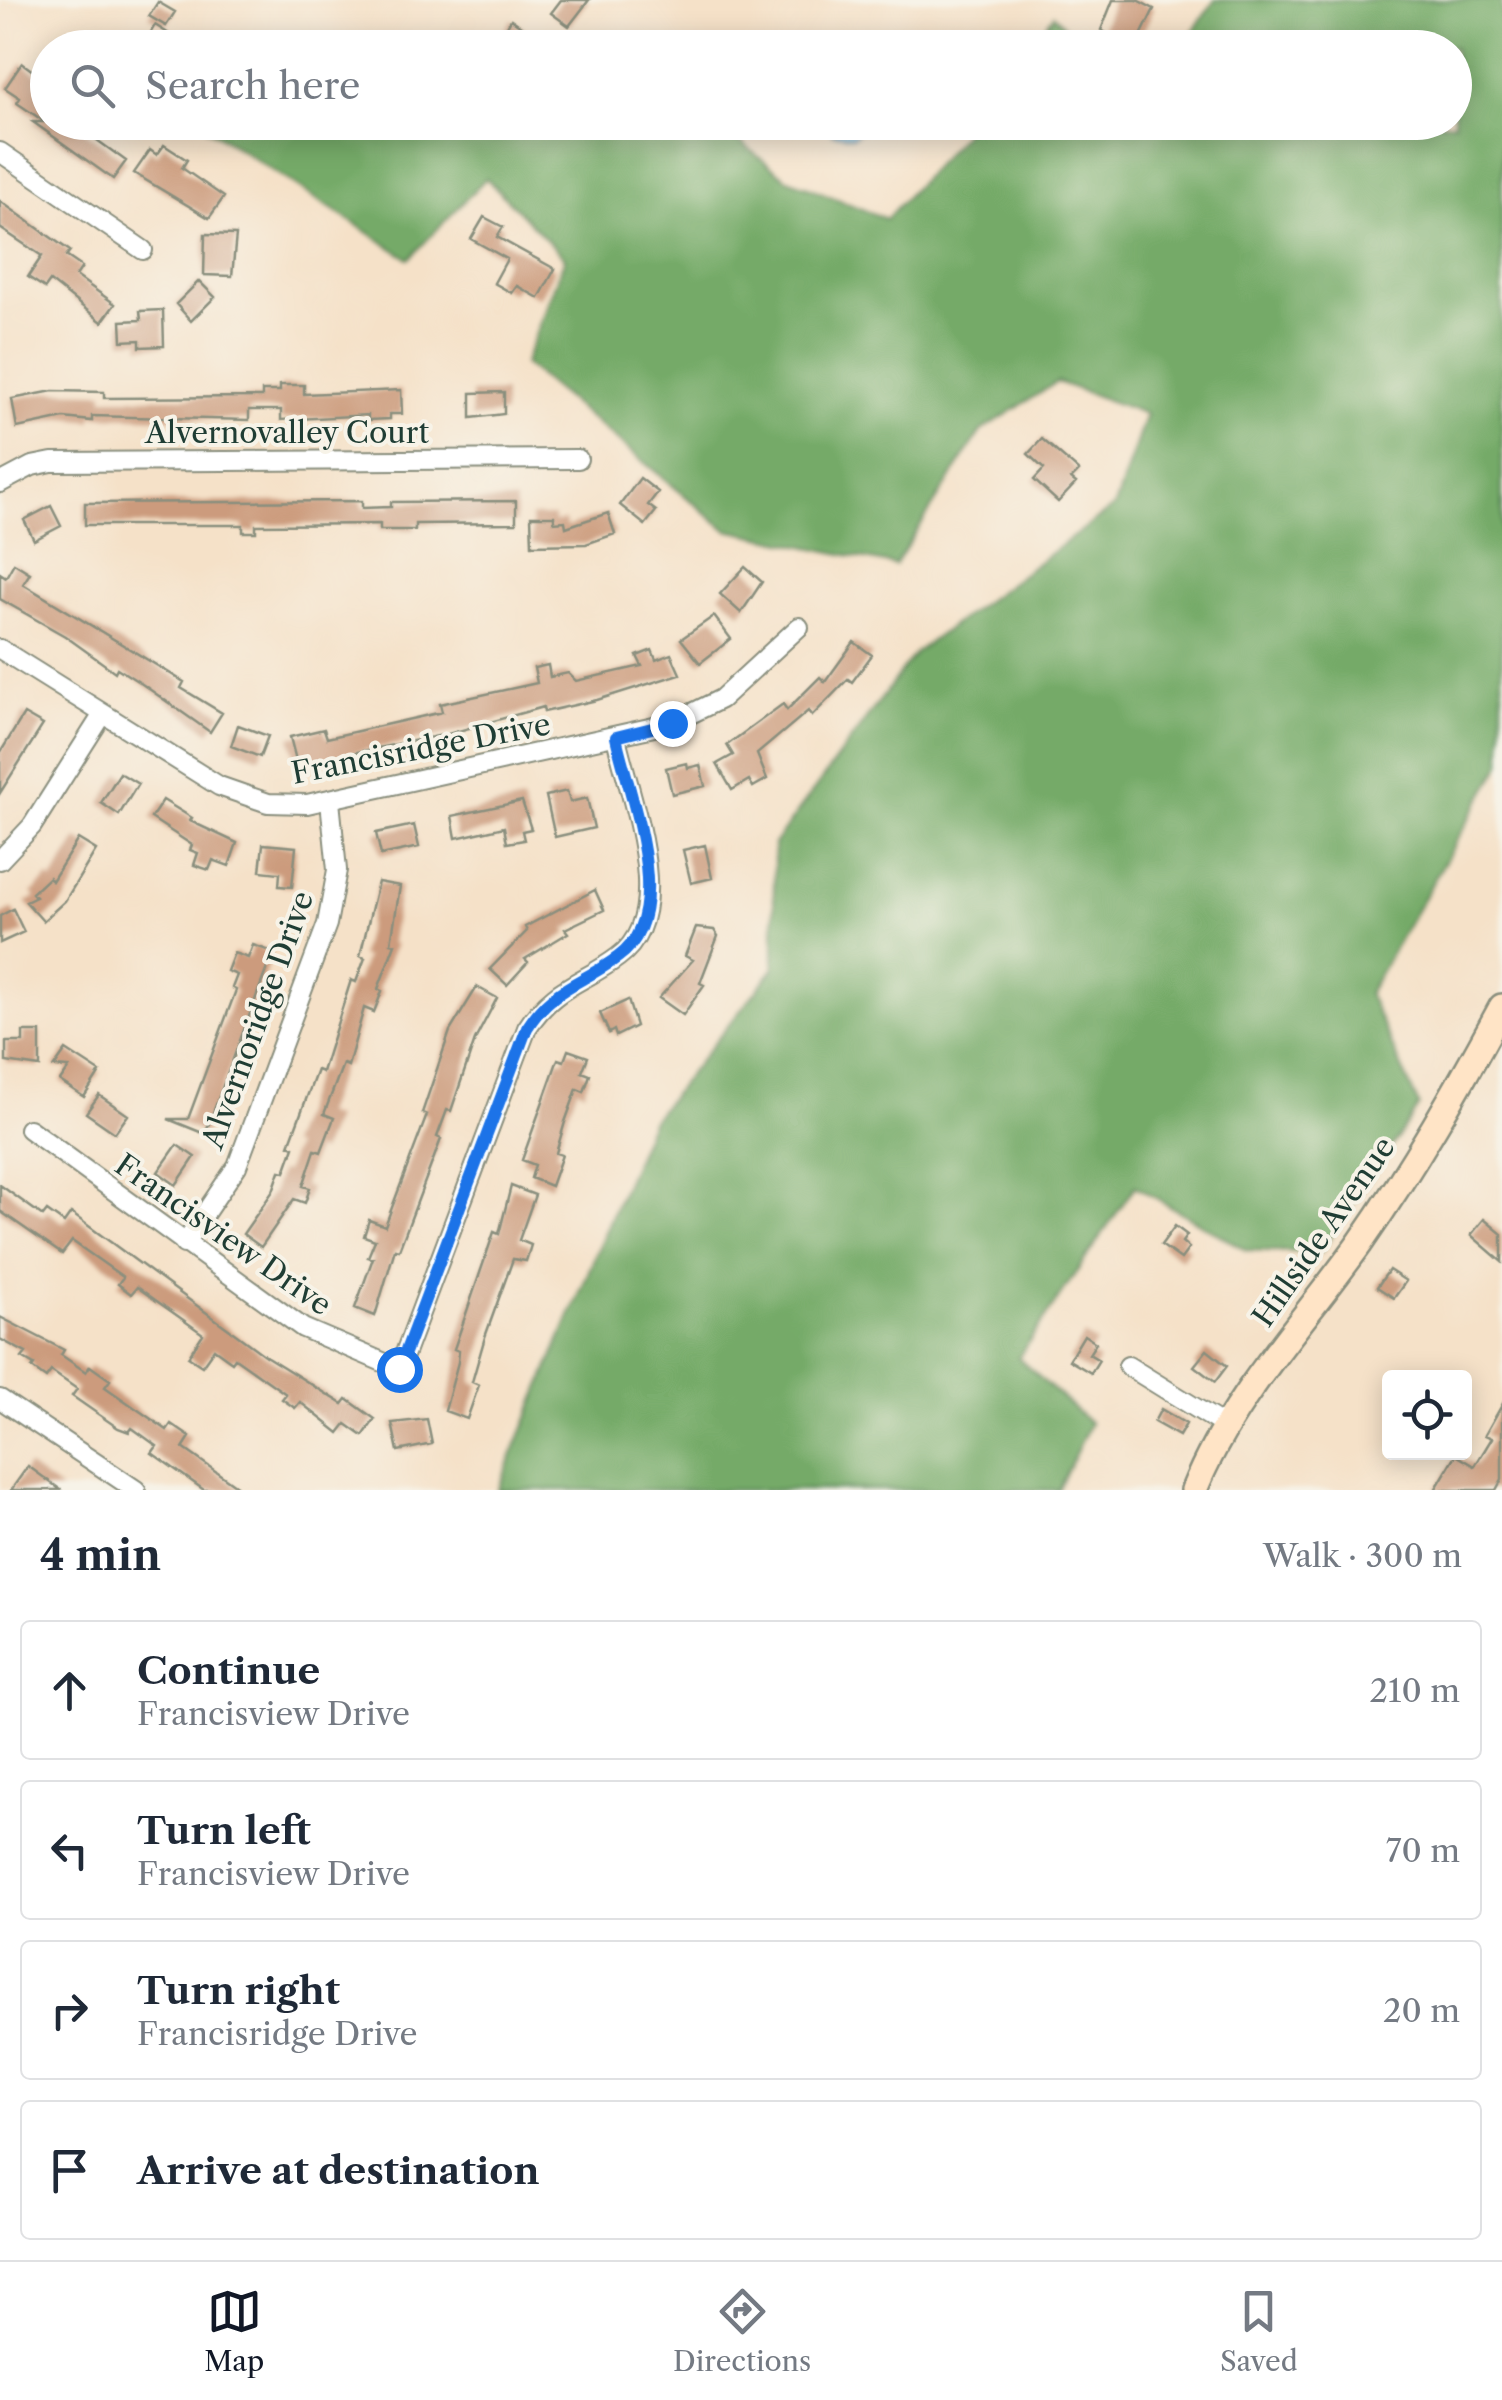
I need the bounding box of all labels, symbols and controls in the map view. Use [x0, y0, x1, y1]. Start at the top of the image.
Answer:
search box [30, 30, 1472, 140]
icon: search [65, 58, 120, 113]
text: Search here [145, 62, 360, 109]
street label: Alvernovalley Court [144, 414, 429, 451]
route end [650, 701, 696, 747]
street label: Francisridge Drive [288, 705, 553, 792]
street label: Alvernoridge Drive [193, 886, 321, 1155]
street label: Hillside Avenue [1244, 1130, 1403, 1334]
street label: Francisview Drive [108, 1146, 339, 1323]
route start [377, 1347, 423, 1393]
map controls [1382, 1370, 1472, 1460]
button: locate [1382, 1370, 1472, 1460]
text: 4 min [40, 1529, 161, 1581]
text: Walk · 300 m [1263, 1536, 1462, 1575]
text: Continue [137, 1647, 320, 1694]
icon: ahead [42, 1663, 97, 1718]
text: 210 m [1370, 1671, 1460, 1710]
text: Francisview Drive [137, 1694, 410, 1733]
text: Turn left [137, 1807, 311, 1854]
icon: left [42, 1823, 97, 1878]
text: 70 m [1386, 1831, 1460, 1870]
text: Francisview Drive [137, 1854, 410, 1893]
text: Turn right [137, 1967, 340, 2014]
icon: right [42, 1983, 97, 2038]
text: 20 m [1383, 1991, 1460, 2030]
text: Francisridge Drive [137, 2014, 417, 2053]
icon: arrive [42, 2143, 97, 2198]
text: Arrive at destination [137, 2147, 540, 2194]
tab: Map [204, 2284, 264, 2378]
tab: Directions [673, 2284, 811, 2378]
tab: Saved [1220, 2284, 1298, 2378]

